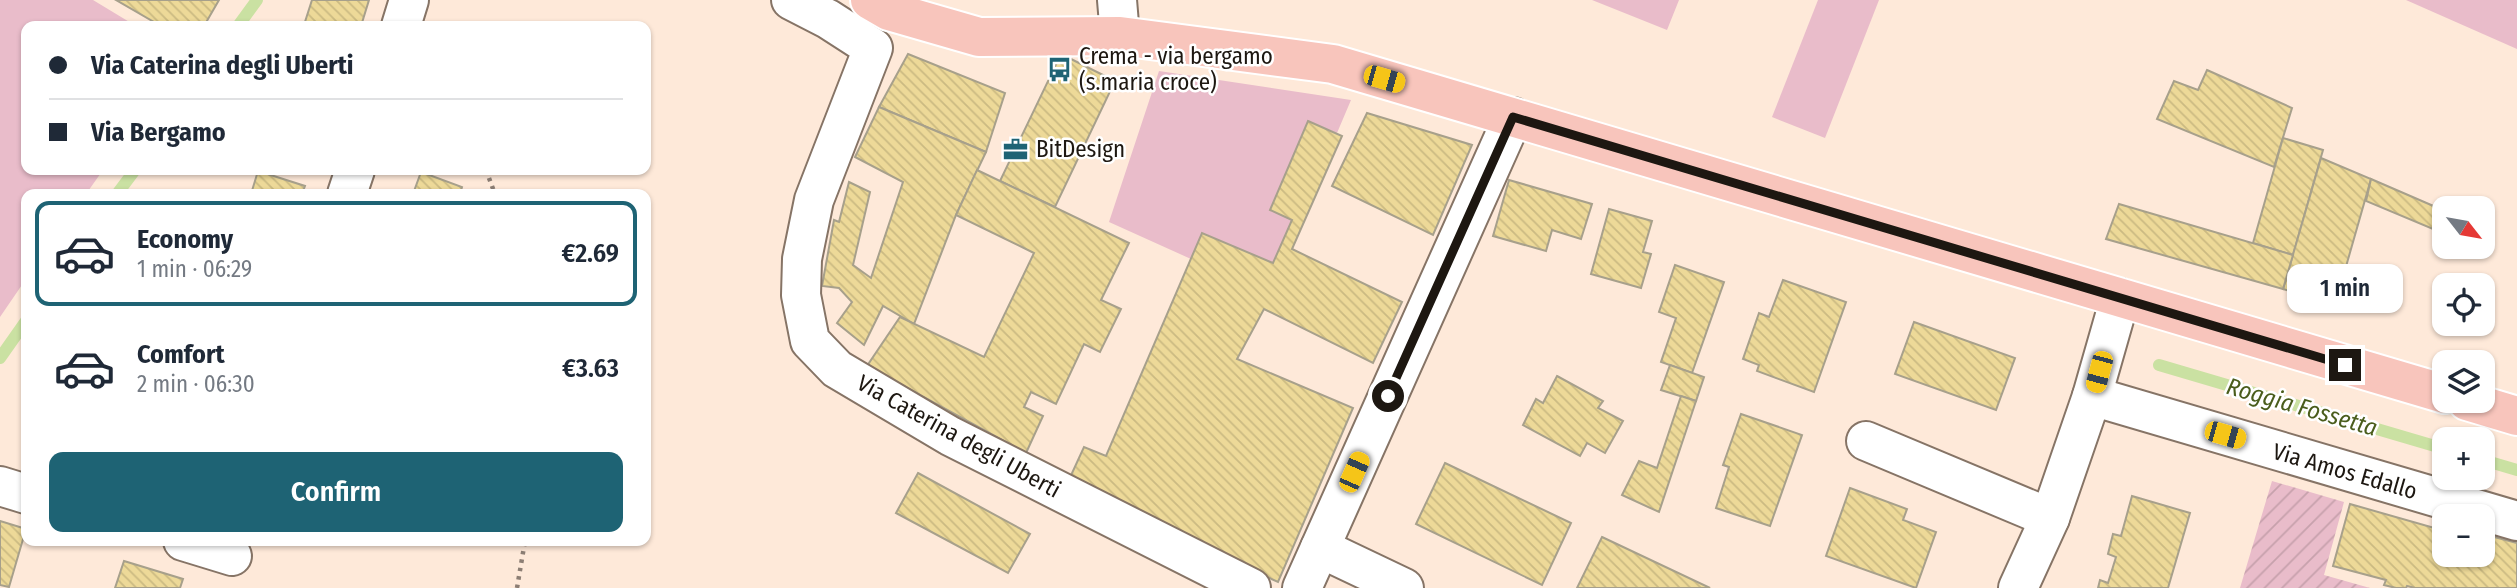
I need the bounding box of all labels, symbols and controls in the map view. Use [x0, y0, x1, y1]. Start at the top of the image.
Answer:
place label: Crema - via bergamo (s.maria croce) [1079, 42, 1273, 96]
text: Via Caterina degli Uberti [91, 50, 354, 81]
bus stop icon: Crema - via bergamo (s.maria croce) [1045, 55, 1073, 83]
car [1361, 63, 1408, 95]
text: Via Bergamo [91, 117, 226, 148]
office icon: BitDesign [1002, 135, 1030, 163]
place label: BitDesign [1036, 135, 1125, 163]
north arrow [2432, 196, 2496, 259]
map controls [2432, 196, 2495, 567]
icon: car [53, 222, 116, 285]
text: Economy [137, 224, 233, 255]
text: €2.69 [562, 238, 619, 269]
text: 1 min · 06:29 [137, 255, 252, 283]
callout: 1 min [2287, 264, 2403, 312]
button: locate [2432, 273, 2495, 336]
text: 1 min [2320, 274, 2370, 302]
icon: car [53, 337, 116, 400]
text: Comfort [137, 339, 225, 370]
car [2084, 349, 2115, 395]
route end [2329, 349, 2361, 381]
button: layers [2432, 350, 2495, 413]
text: €3.63 [562, 353, 619, 384]
street label: Via Caterina degli Uberti [852, 368, 1066, 504]
text: 2 min · 06:30 [137, 370, 255, 398]
water label: Roggia Fossetta [2223, 372, 2381, 442]
route start [1372, 380, 1404, 412]
car [2202, 419, 2249, 451]
button: + [2432, 427, 2495, 490]
street label: Via Amos Edallo [2269, 437, 2421, 505]
car [1336, 449, 1373, 495]
button: Confirm [49, 452, 623, 532]
button: − [2432, 504, 2495, 567]

